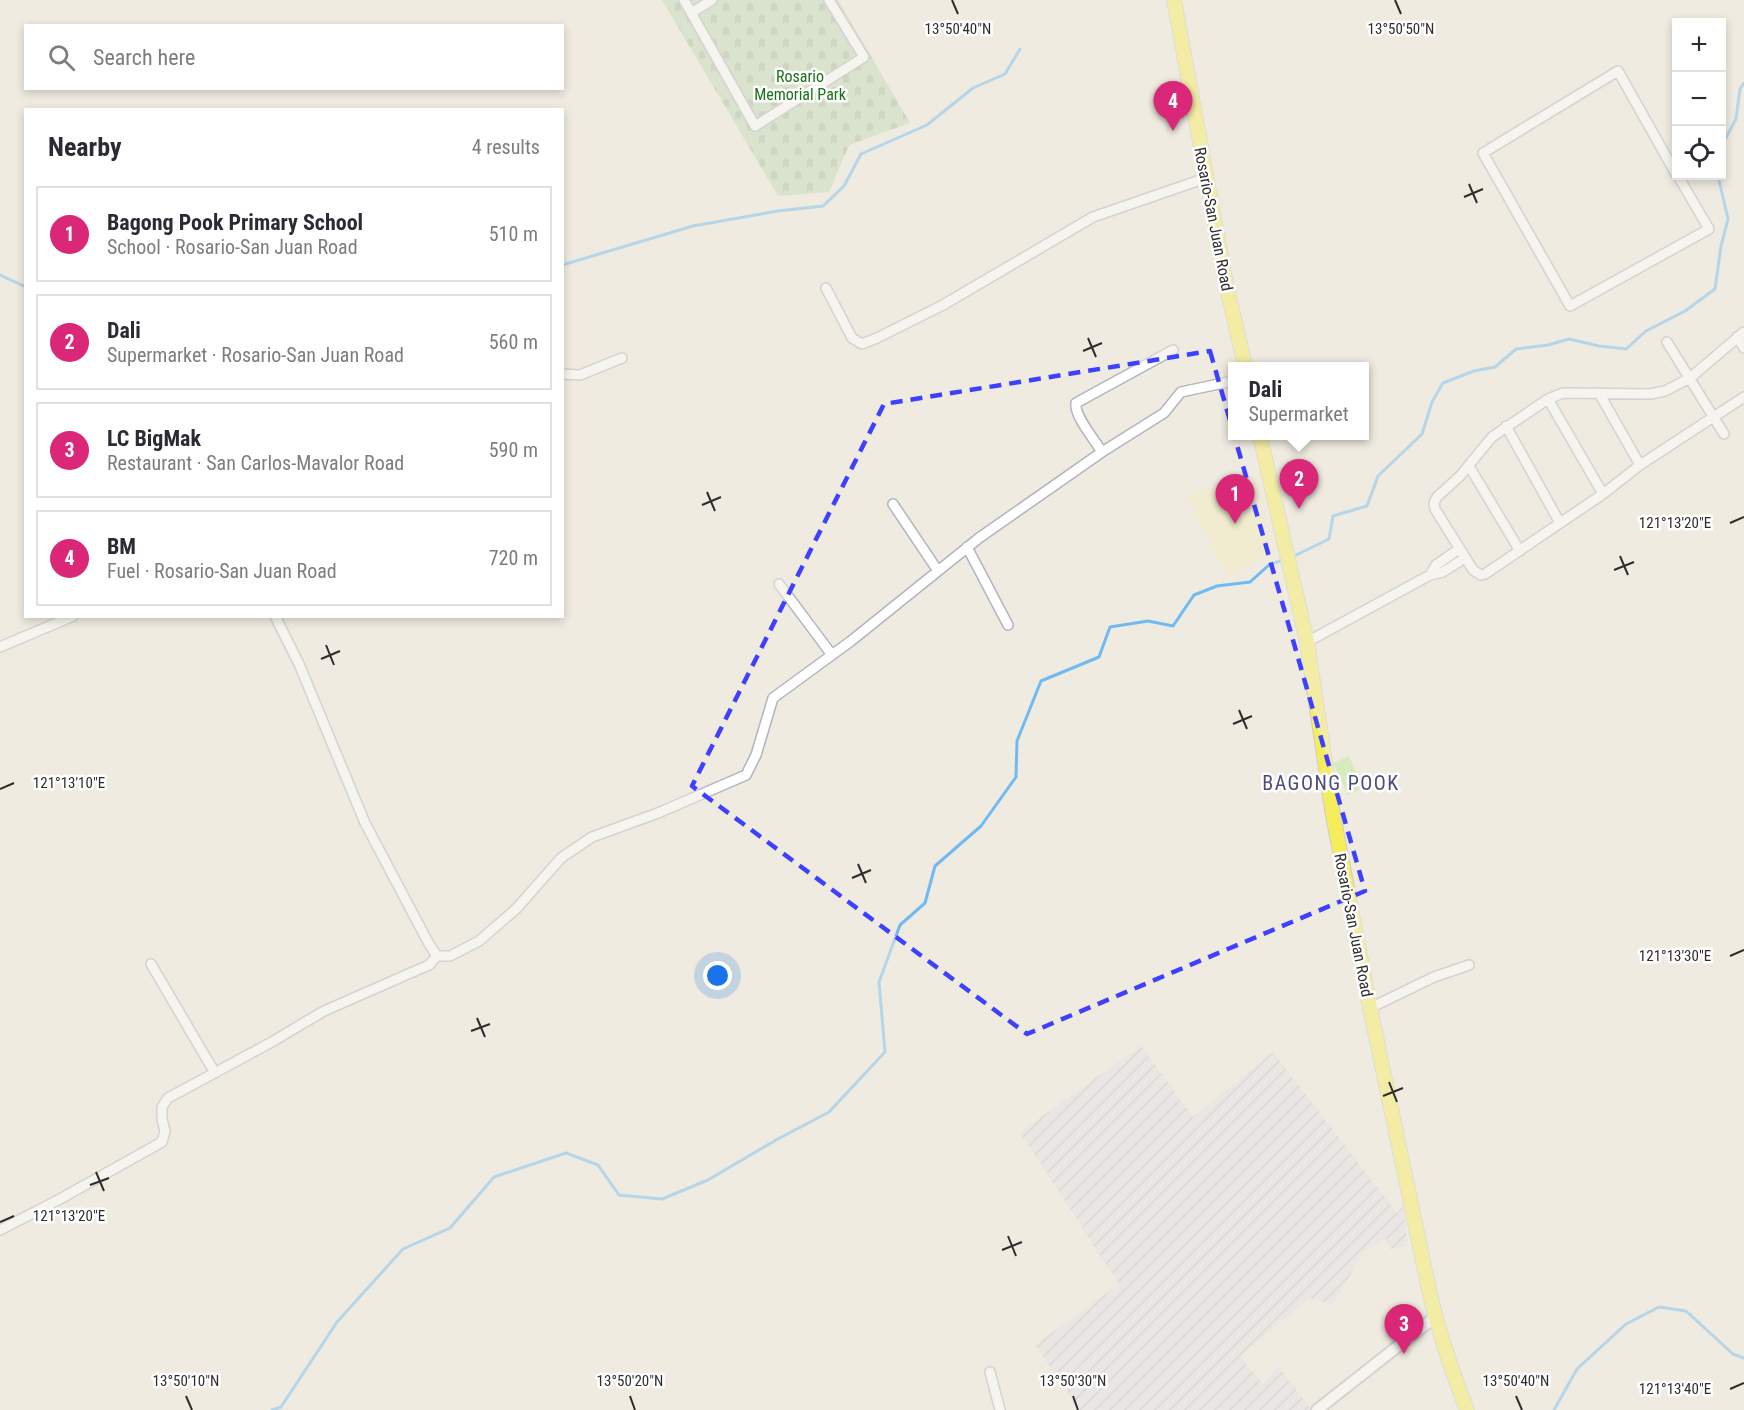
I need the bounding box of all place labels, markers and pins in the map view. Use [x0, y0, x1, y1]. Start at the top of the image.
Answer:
pin: 4 [1154, 82, 1192, 131]
pin: 2 [1280, 460, 1318, 509]
pin: 1 [1216, 474, 1254, 524]
pin: 3 [1384, 1304, 1424, 1354]

